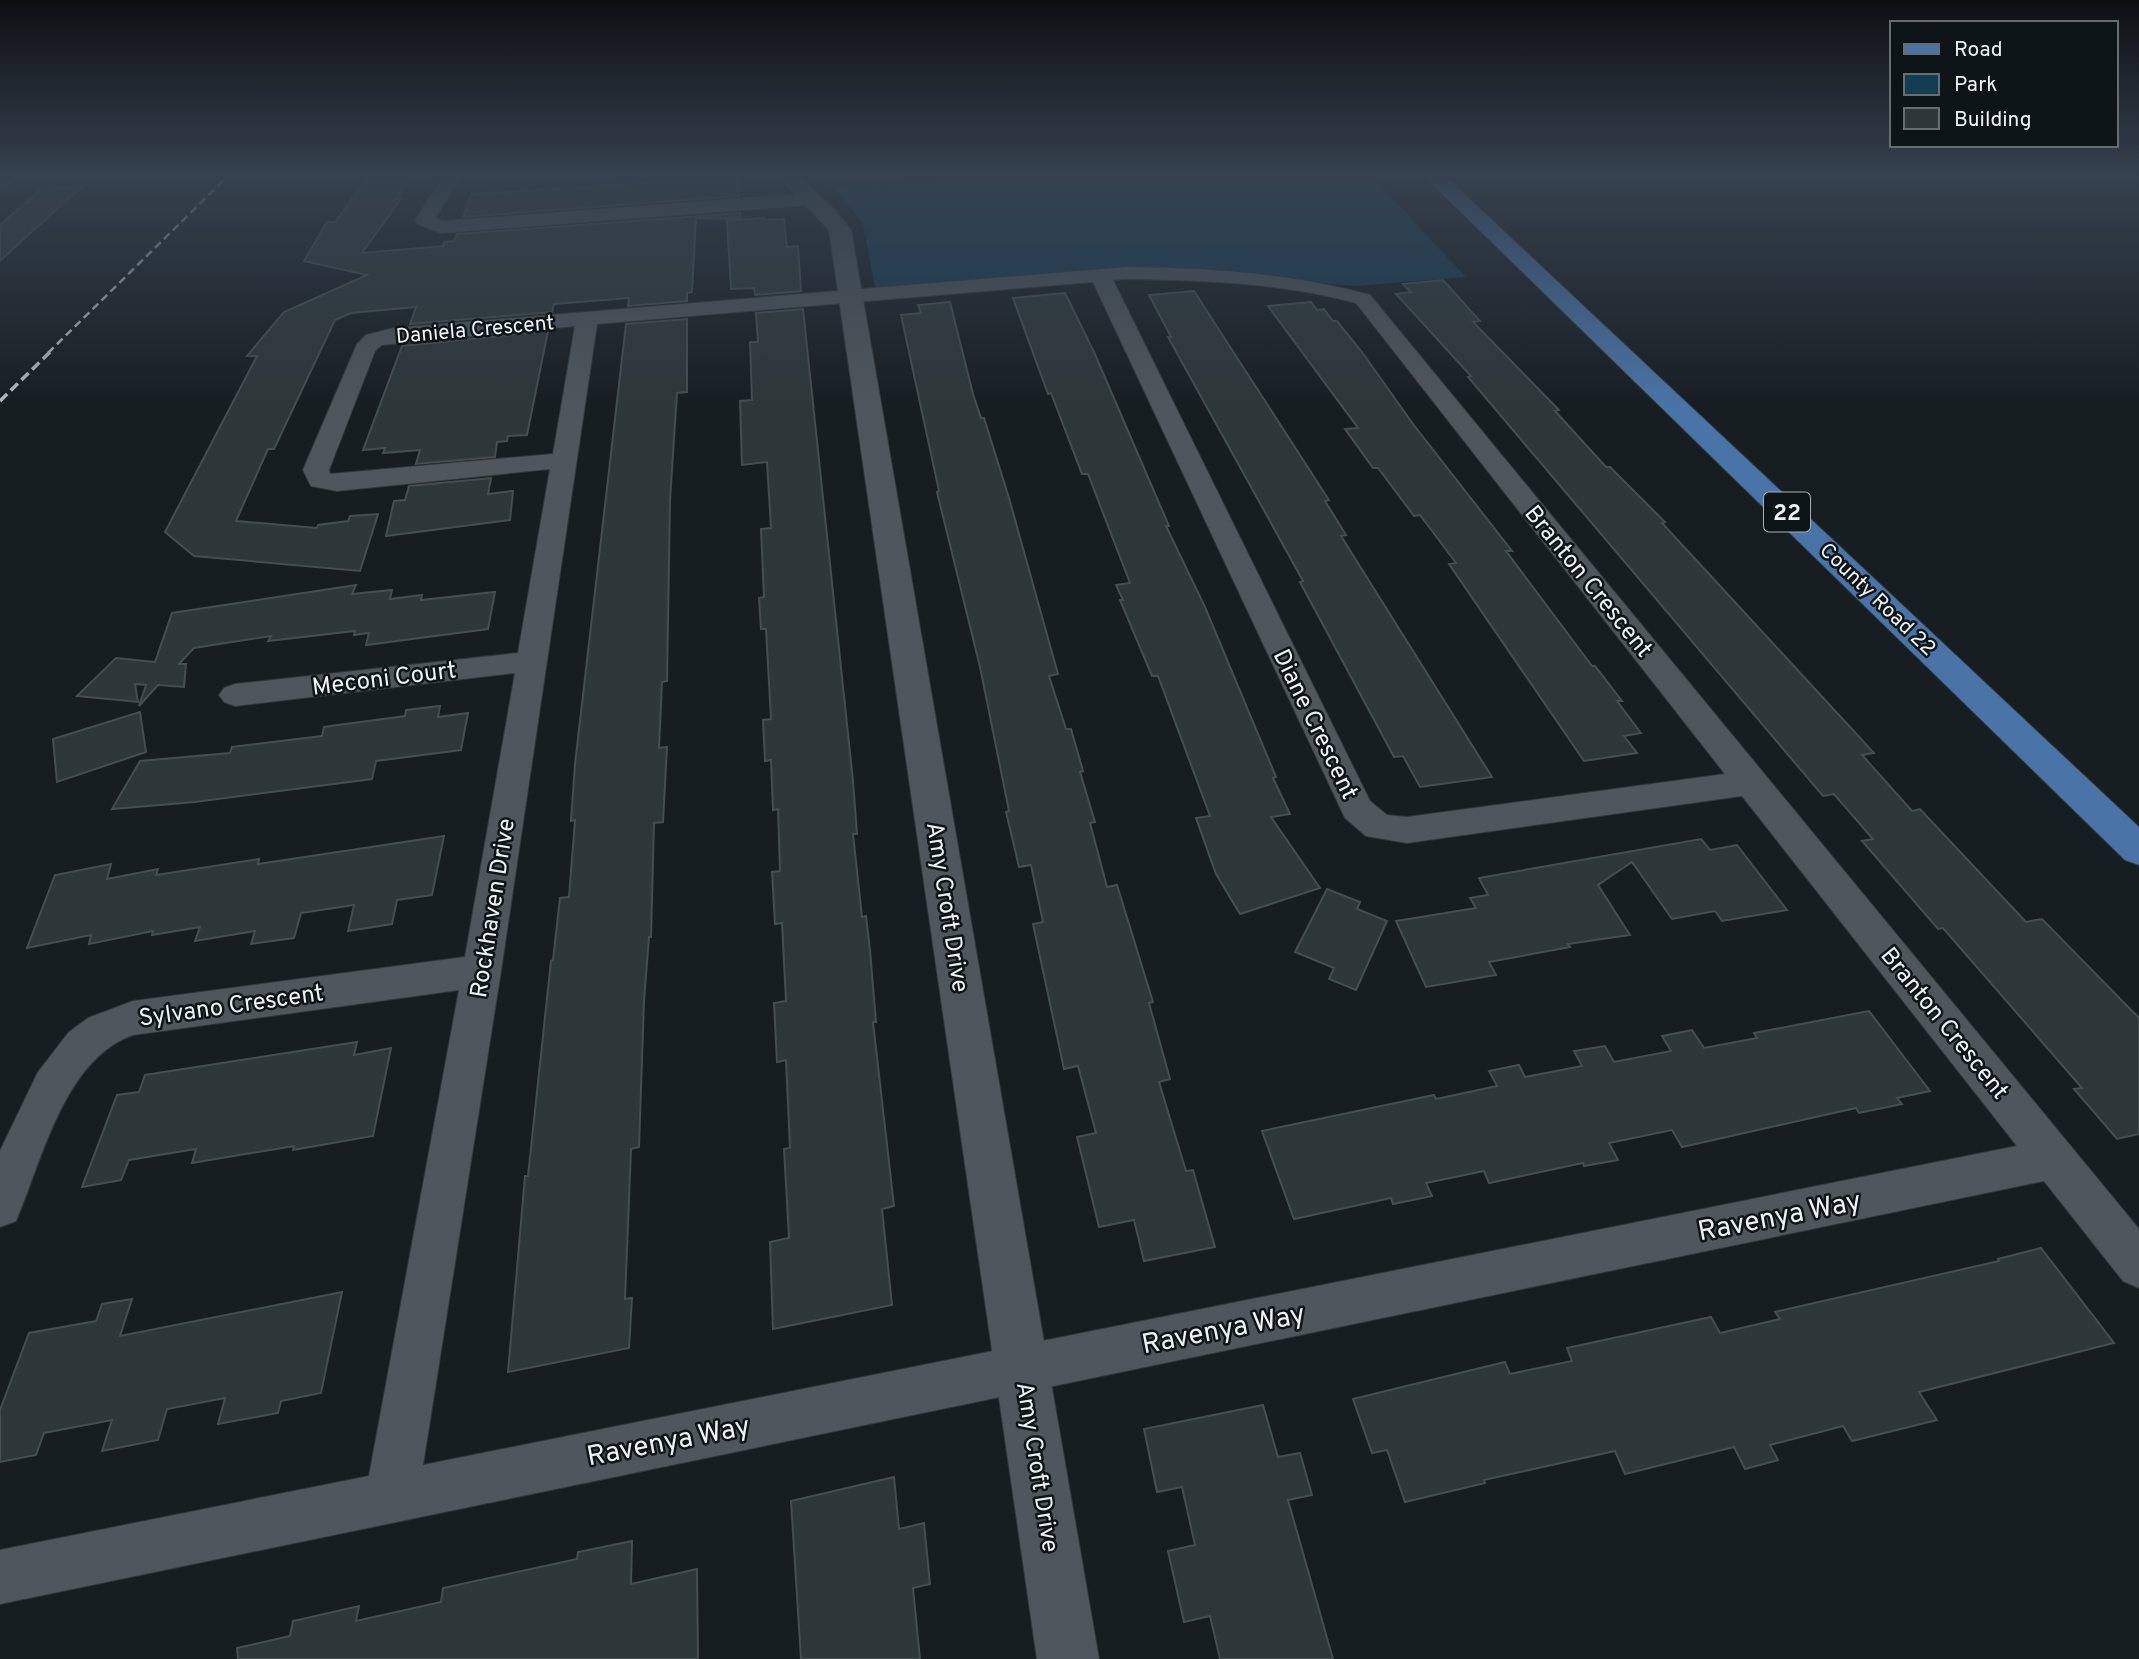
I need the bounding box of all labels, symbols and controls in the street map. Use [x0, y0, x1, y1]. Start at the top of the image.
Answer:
legend [1890, 21, 2118, 147]
text: Road [1954, 37, 2003, 64]
text: Park [1954, 72, 1997, 99]
text: Building [1954, 107, 2032, 134]
street label: Daniela Crescent [395, 310, 555, 351]
road number: 22 [1764, 492, 1810, 532]
street label: Branton Crescent [1517, 500, 1658, 665]
street label: County Road 22 [1813, 538, 1941, 662]
street label: Diane Crescent [1265, 645, 1363, 805]
street label: Meconi Court [311, 656, 458, 704]
street label: Rockhaven Drive [465, 816, 523, 1000]
street label: Amy Croft Drive [918, 820, 974, 995]
street label: Branton Crescent [1873, 942, 2014, 1107]
street label: Sylvano Crescent [137, 979, 325, 1035]
street label: Ravenya Way [1695, 1184, 1864, 1251]
street label: Ravenya Way [1139, 1297, 1308, 1364]
street label: Amy Croft Drive [1008, 1380, 1064, 1555]
street label: Ravenya Way [584, 1409, 753, 1476]

